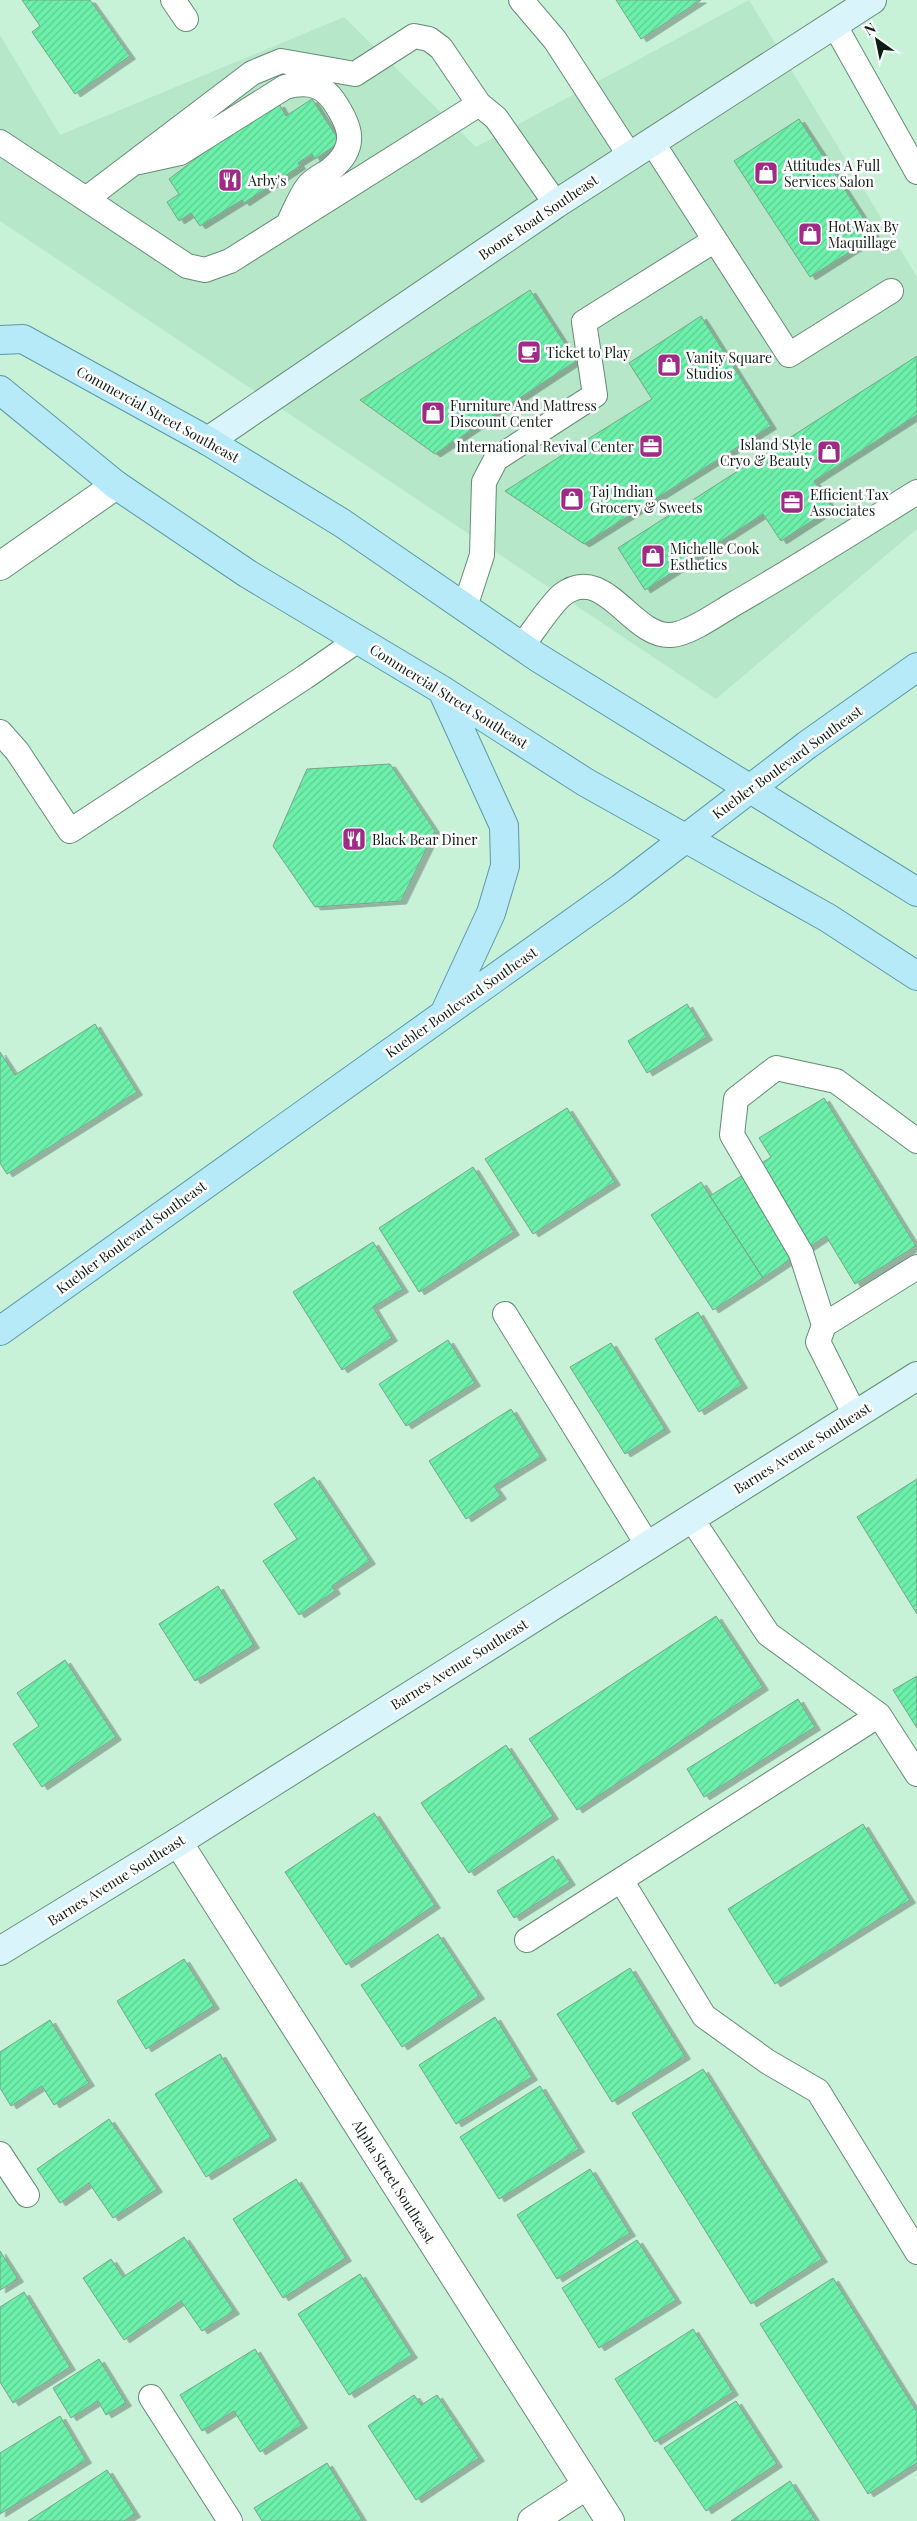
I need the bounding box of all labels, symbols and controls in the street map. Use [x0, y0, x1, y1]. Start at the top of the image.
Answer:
north arrow [852, 15, 902, 65]
text: N [860, 18, 879, 39]
place label: Attitudes A Full Services Salon [783, 156, 880, 191]
shop icon: Attitudes A Full Services Salon [753, 160, 779, 186]
restaurant icon: Arby's [217, 167, 243, 193]
street label: Boone Road Southeast [475, 169, 602, 264]
place label: Arby's [247, 171, 287, 190]
place label: Hot Wax By Maquillage [828, 217, 899, 252]
shop icon: Hot Wax By Maquillage [797, 221, 823, 247]
cafe icon: Ticket to Play [516, 339, 542, 365]
place label: Ticket to Play [546, 343, 630, 362]
place label: Vanity Square Studios [685, 348, 772, 383]
shop icon: Vanity Square Studios [656, 352, 682, 378]
street label: Commercial Street Southeast [73, 361, 244, 467]
place label: Furniture And Mattress Discount Center [450, 396, 597, 431]
shop icon: Furniture And Mattress Discount Center [420, 400, 446, 426]
office icon: International Revival Center [638, 433, 664, 459]
place label: Island Style Cryo & Beauty [720, 435, 812, 470]
place label: International Revival Center [456, 437, 635, 456]
shop icon: Island Style Cryo & Beauty [816, 439, 842, 465]
place label: Taj Indian Grocery & Sweets [590, 482, 703, 517]
place label: Efficient Tax Associates [809, 485, 889, 520]
shop icon: Taj Indian Grocery & Sweets [559, 486, 585, 512]
office icon: Efficient Tax Associates [779, 489, 805, 515]
place label: Michelle Cook Esthetics [670, 539, 760, 574]
shop icon: Michelle Cook Esthetics [640, 543, 666, 569]
street label: Commercial Street Southeast [366, 639, 533, 753]
street label: Kuebler Boulevard Southeast [708, 700, 867, 823]
restaurant icon: Black Bear Diner [341, 826, 367, 852]
place label: Black Bear Diner [372, 830, 478, 849]
street label: Kuebler Boulevard Southeast [381, 942, 541, 1062]
street label: Kuebler Boulevard Southeast [52, 1175, 211, 1298]
street label: Barnes Avenue Southeast [730, 1397, 875, 1498]
street label: Barnes Avenue Southeast [387, 1613, 532, 1714]
street label: Barnes Avenue Southeast [44, 1829, 189, 1930]
street label: Alpha Street Southeast [348, 2115, 440, 2247]

